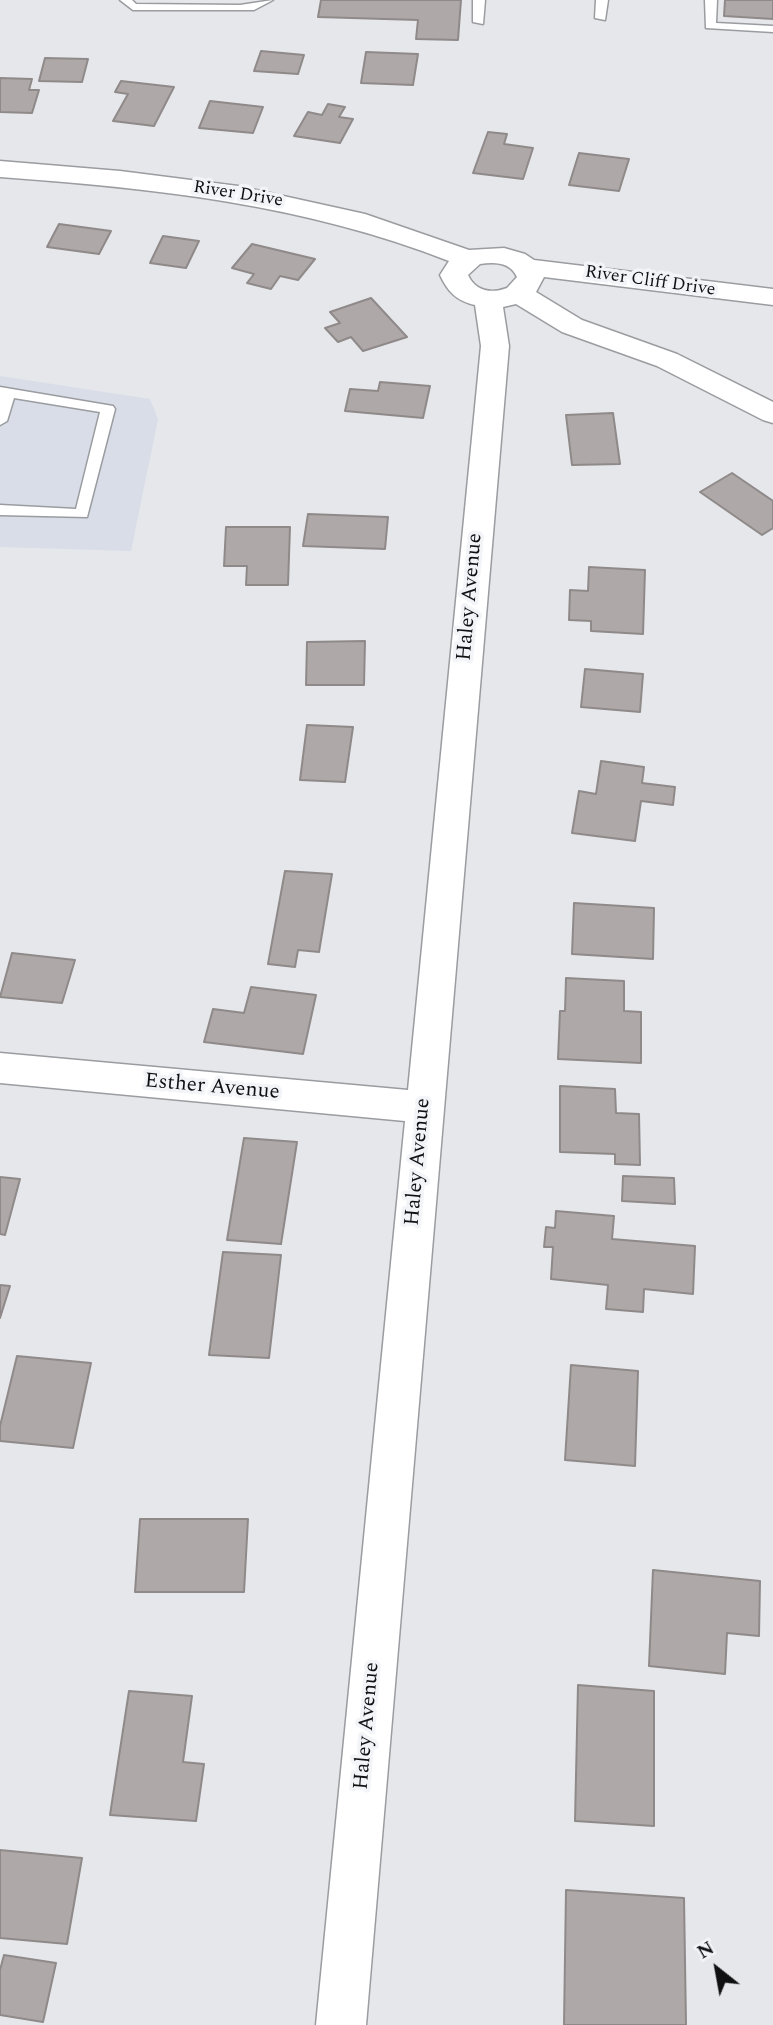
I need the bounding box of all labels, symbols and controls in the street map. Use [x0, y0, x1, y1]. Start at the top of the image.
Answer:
street label: River Drive [192, 177, 284, 213]
street label: River Cliff Drive [583, 262, 717, 302]
street label: Haley Avenue [453, 532, 489, 662]
street label: Esther Avenue [144, 1070, 280, 1106]
street label: Haley Avenue [401, 1097, 437, 1227]
street label: Haley Avenue [350, 1661, 386, 1791]
north arrow [682, 1934, 752, 2004]
text: N [692, 1934, 720, 1967]

